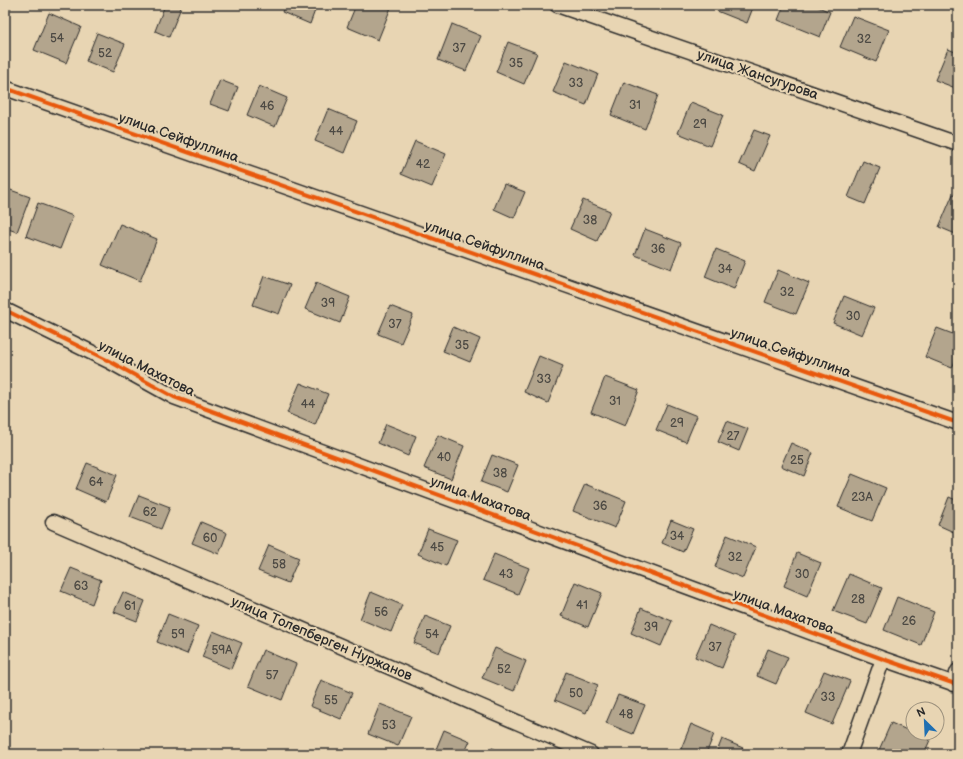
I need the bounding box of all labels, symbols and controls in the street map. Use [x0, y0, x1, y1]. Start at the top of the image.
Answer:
house number: 54 [50, 31, 65, 46]
house number: 32 [857, 32, 871, 47]
house number: 37 [452, 41, 466, 56]
house number: 52 [98, 46, 112, 61]
street label: улица Жансугурова [695, 46, 821, 103]
house number: 35 [509, 56, 523, 71]
house number: 33 [569, 76, 583, 91]
house number: 31 [629, 98, 641, 113]
house number: 46 [260, 99, 274, 114]
street label: улица Сейфуллина [117, 109, 242, 166]
house number: 29 [693, 117, 707, 132]
house number: 44 [329, 124, 344, 139]
house number: 42 [416, 157, 430, 172]
house number: 38 [583, 213, 597, 228]
street label: улица Сейфуллина [423, 217, 548, 274]
house number: 36 [651, 242, 665, 257]
house number: 34 [718, 262, 733, 277]
house number: 32 [780, 285, 794, 300]
house number: 39 [321, 296, 335, 311]
house number: 30 [846, 309, 860, 324]
house number: 37 [388, 317, 402, 332]
street label: улица Сейфуллина [729, 324, 854, 381]
street label: улица Махатова [96, 337, 199, 400]
house number: 35 [455, 338, 469, 353]
house number: 33 [537, 372, 551, 387]
house number: 31 [609, 394, 621, 409]
house number: 44 [301, 397, 316, 412]
house number: 29 [670, 416, 684, 431]
house number: 27 [727, 429, 740, 444]
house number: 40 [437, 450, 451, 465]
house number: 25 [790, 453, 804, 468]
house number: 38 [493, 466, 507, 481]
street label: улица Махатова [428, 472, 534, 525]
house number: 64 [89, 475, 104, 490]
house number: 23А [851, 490, 873, 505]
house number: 36 [593, 499, 607, 514]
house number: 62 [143, 505, 157, 520]
house number: 34 [670, 529, 685, 544]
house number: 60 [203, 531, 217, 546]
house number: 45 [430, 540, 444, 555]
house number: 32 [728, 550, 742, 565]
house number: 58 [272, 557, 286, 572]
house number: 43 [499, 567, 513, 582]
house number: 30 [795, 567, 809, 582]
house number: 63 [74, 579, 88, 594]
street label: улица Махатова [731, 585, 837, 638]
house number: 28 [851, 592, 865, 607]
street label: улица Толепберген Нуржанов [229, 593, 415, 685]
house number: 41 [576, 598, 588, 613]
house number: 61 [124, 599, 136, 614]
house number: 56 [374, 605, 388, 620]
house number: 26 [902, 614, 916, 629]
house number: 39 [644, 620, 658, 635]
house number: 59 [171, 627, 185, 642]
house number: 54 [425, 627, 440, 642]
house number: 37 [708, 640, 722, 655]
house number: 59А [211, 643, 233, 658]
house number: 52 [497, 662, 511, 677]
house number: 57 [266, 668, 278, 683]
house number: 50 [569, 686, 583, 701]
house number: 33 [821, 690, 835, 705]
house number: 55 [324, 693, 338, 708]
north arrow [905, 701, 945, 741]
text: N [915, 705, 928, 720]
house number: 48 [619, 707, 633, 722]
house number: 53 [382, 718, 396, 733]

